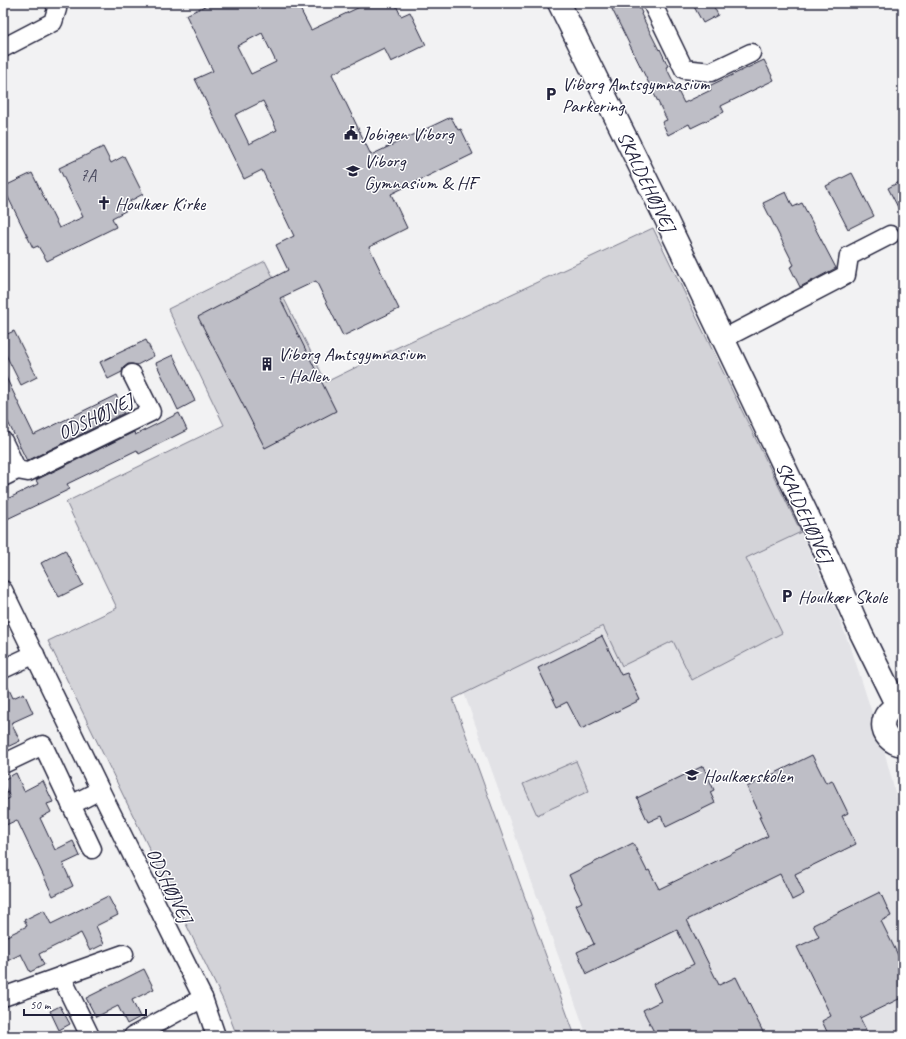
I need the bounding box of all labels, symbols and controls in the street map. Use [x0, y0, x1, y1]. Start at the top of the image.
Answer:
place label: Viborg Amtsgymnasium Parkering [562, 72, 711, 118]
parking icon: Viborg Amtsgymnasium Parkering [543, 86, 559, 102]
place label: Jobigen Viborg [361, 122, 455, 146]
public building icon: Jobigen Viborg [343, 125, 359, 141]
street label: SKALDEHØJVEJ [612, 128, 682, 238]
place label: Viborg Gymnasium & HF [364, 149, 481, 195]
school or university icon: Viborg Gymnasium & HF [345, 163, 361, 179]
house number: 7A [80, 165, 98, 186]
place label: Houlkær Kirke [115, 192, 207, 216]
church icon: Houlkær Kirke [96, 195, 112, 211]
place label: Viborg Amtsgymnasium - Hallen [278, 342, 427, 388]
building icon: Viborg Amtsgymnasium - Hallen [259, 356, 275, 372]
street label: ODSHØJVEJ [54, 387, 140, 445]
street label: SKALDEHØJVEJ [770, 458, 839, 569]
place label: Houlkær Skole [798, 585, 889, 609]
parking icon: Houlkær Skole [779, 588, 795, 604]
place label: Houlkærskolen [703, 764, 794, 788]
school or university icon: Houlkærskolen [684, 767, 700, 783]
street label: ODSHØJVEJ [141, 844, 199, 930]
scale bar [24, 991, 146, 1017]
text: 50 m [30, 997, 52, 1013]

